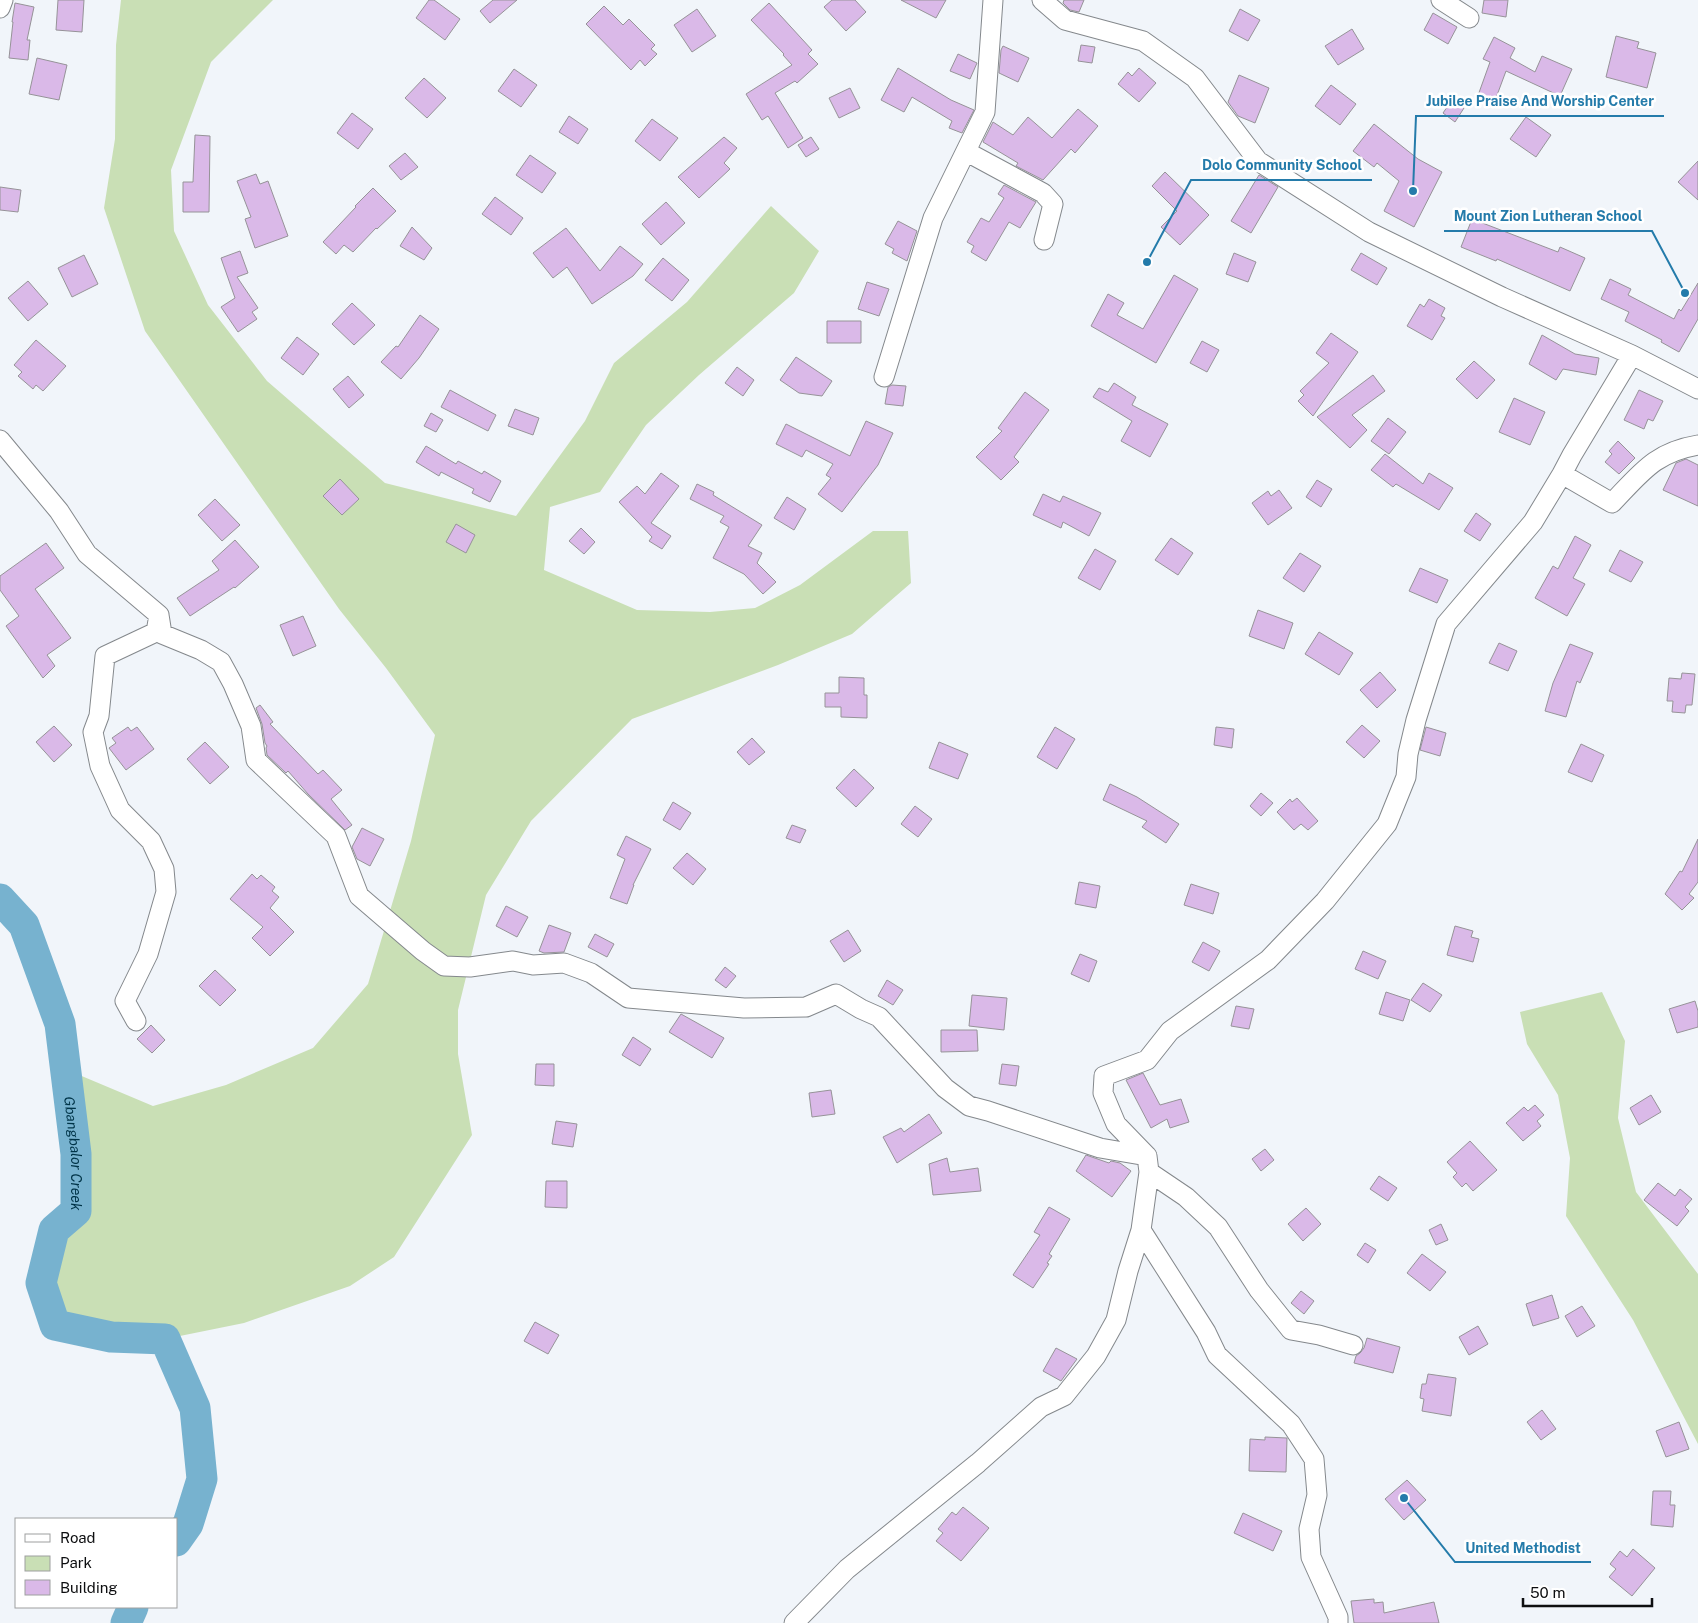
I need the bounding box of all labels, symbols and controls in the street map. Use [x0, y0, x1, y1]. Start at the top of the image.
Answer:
callout: Jubilee Praise And Worship Center [1416, 87, 1664, 116]
text: Jubilee Praise And Worship Center [1426, 93, 1654, 109]
callout: Dolo Community School [1191, 151, 1372, 180]
text: Dolo Community School [1202, 157, 1362, 173]
callout: Mount Zion Lutheran School [1444, 202, 1652, 231]
text: Mount Zion Lutheran School [1454, 208, 1643, 224]
water label: Gbangbalor Creek [61, 1095, 84, 1211]
legend [15, 1518, 178, 1608]
text: Road [60, 1529, 96, 1546]
callout: United Methodist [1455, 1533, 1591, 1562]
text: United Methodist [1465, 1540, 1581, 1556]
text: Park [60, 1554, 92, 1571]
scale bar [1523, 1576, 1652, 1608]
text: Building [60, 1579, 118, 1596]
text: 50 m [1530, 1584, 1565, 1601]

